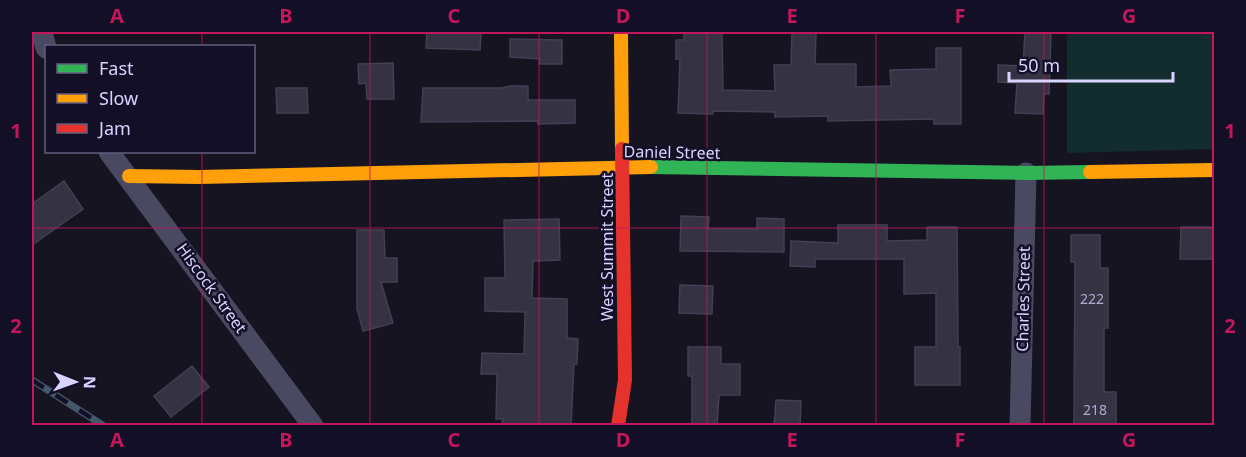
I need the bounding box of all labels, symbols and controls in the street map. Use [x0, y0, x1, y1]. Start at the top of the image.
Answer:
text: A [110, 2, 124, 29]
text: B [279, 2, 293, 29]
text: C [448, 2, 461, 29]
text: D [616, 2, 630, 29]
text: E [786, 2, 798, 29]
text: F [955, 2, 965, 29]
text: G [1122, 2, 1136, 29]
legend [45, 45, 255, 153]
scale bar [1009, 45, 1172, 83]
text: 50 m [1018, 53, 1060, 77]
text: Fast [99, 56, 134, 80]
text: Slow [99, 86, 138, 110]
text: Jam [97, 116, 131, 140]
text: 1 [10, 117, 22, 144]
text: 1 [1224, 117, 1236, 144]
street label: Daniel Street [623, 140, 721, 164]
street label: West Summit Street [596, 173, 618, 321]
street label: Hiscock Street [172, 239, 252, 338]
street label: Charles Street [1011, 246, 1035, 352]
house number: 222 [1080, 289, 1104, 308]
text: 2 [10, 312, 22, 339]
text: 2 [1224, 312, 1236, 339]
north arrow [45, 352, 105, 412]
text: N [79, 376, 101, 389]
house number: 218 [1083, 400, 1107, 419]
text: A [110, 426, 124, 453]
text: B [279, 426, 293, 453]
text: C [448, 426, 461, 453]
text: D [616, 426, 630, 453]
text: E [786, 426, 798, 453]
text: F [955, 426, 965, 453]
text: G [1122, 426, 1136, 453]

